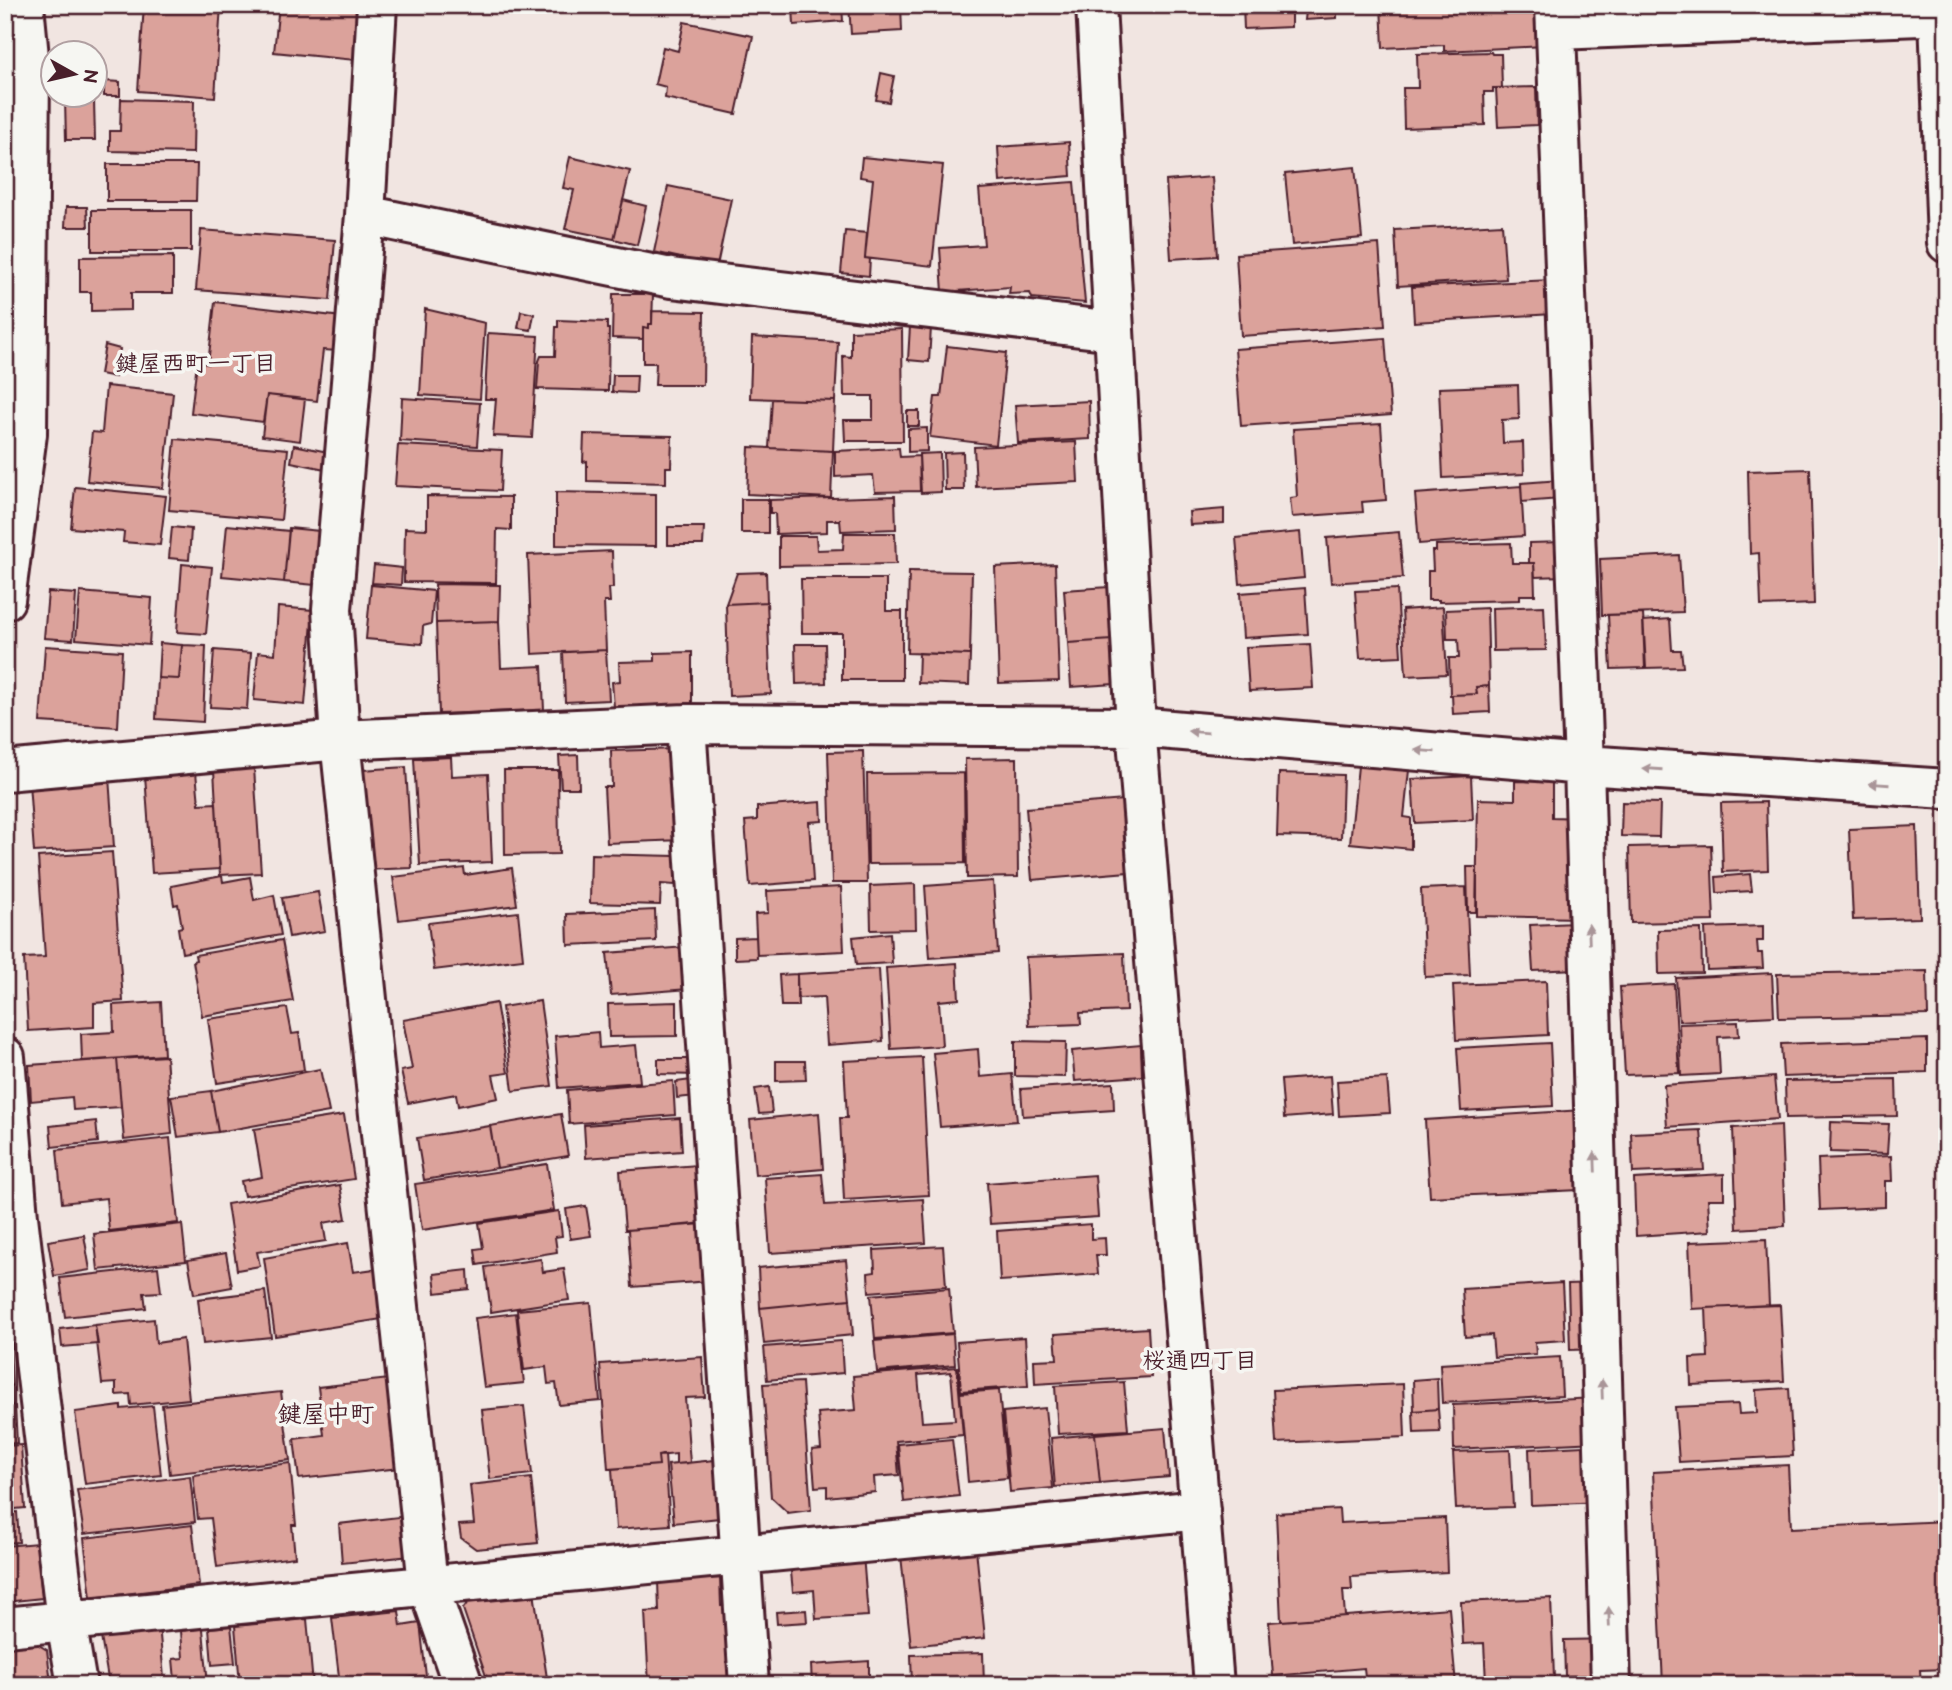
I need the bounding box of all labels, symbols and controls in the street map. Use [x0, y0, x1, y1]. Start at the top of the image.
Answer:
north arrow [38, 38, 108, 108]
text: N [77, 67, 102, 85]
district label: 鍵屋西町一丁目 [116, 350, 277, 378]
one-way arrow [1187, 726, 1209, 737]
one-way arrow [1414, 745, 1436, 756]
one-way arrow [1640, 764, 1662, 775]
one-way arrow [1867, 778, 1889, 789]
one-way arrow [1583, 923, 1594, 945]
one-way arrow [1590, 1150, 1601, 1172]
district label: 桜通四丁目 [1143, 1347, 1258, 1375]
one-way arrow [1597, 1378, 1608, 1400]
district label: 鍵屋中町 [278, 1400, 374, 1429]
one-way arrow [1603, 1605, 1615, 1627]

